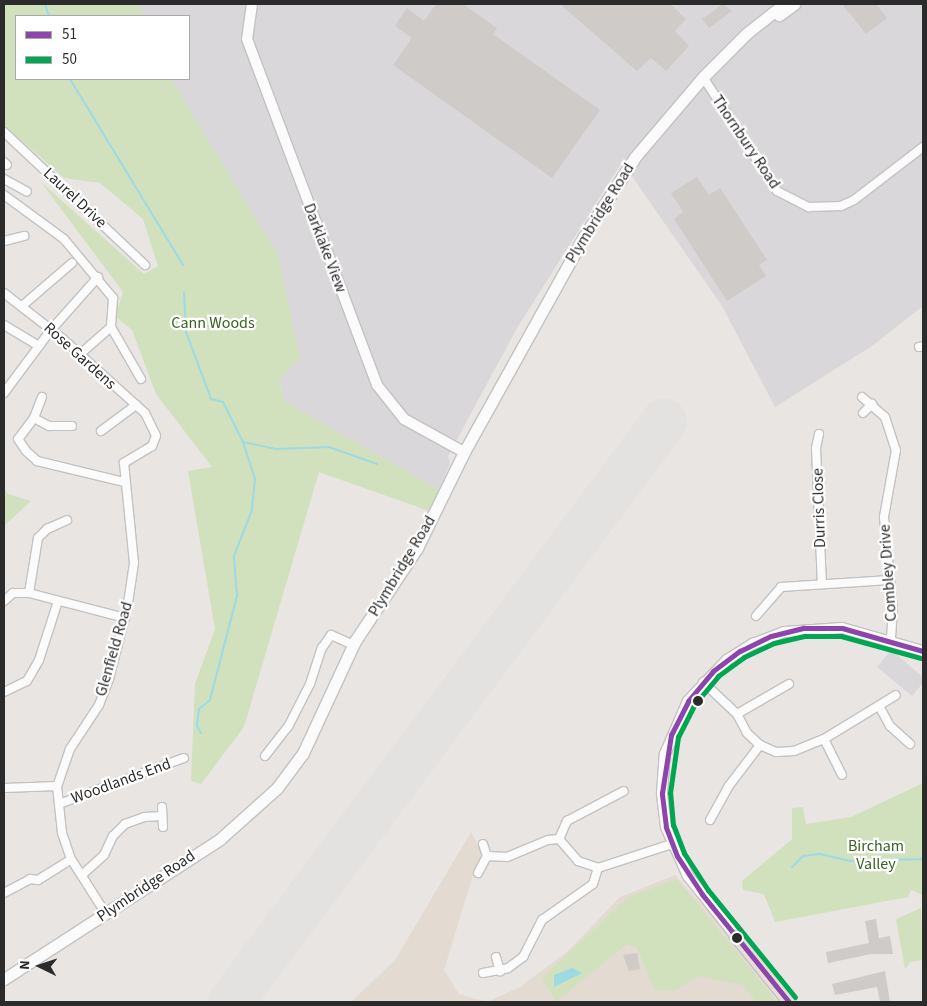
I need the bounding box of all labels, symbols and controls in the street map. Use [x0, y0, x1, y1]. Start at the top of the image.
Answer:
legend [15, 15, 190, 80]
text: 51 [62, 24, 77, 45]
text: 50 [62, 49, 77, 70]
street label: Thornbury Road [708, 92, 784, 192]
street label: Plymbridge Road [562, 159, 638, 267]
street label: Laurel Drive [39, 164, 111, 232]
street label: Darklake View [299, 201, 351, 295]
park label: Cann Woods [171, 313, 255, 333]
street label: Rose Gardens [40, 318, 120, 394]
street label: Durris Close [808, 468, 830, 548]
street label: Plymbridge Road [364, 512, 440, 620]
street label: Combley Drive [875, 524, 901, 622]
street label: Glenfield Road [91, 599, 137, 699]
unlabelled marker [693, 696, 703, 706]
street label: Woodlands End [69, 754, 173, 808]
park label: Bircham Valley [848, 836, 904, 874]
street label: Plymbridge Road [93, 846, 199, 926]
unlabelled marker [732, 933, 742, 943]
north arrow [15, 941, 65, 991]
text: N [15, 960, 35, 970]

